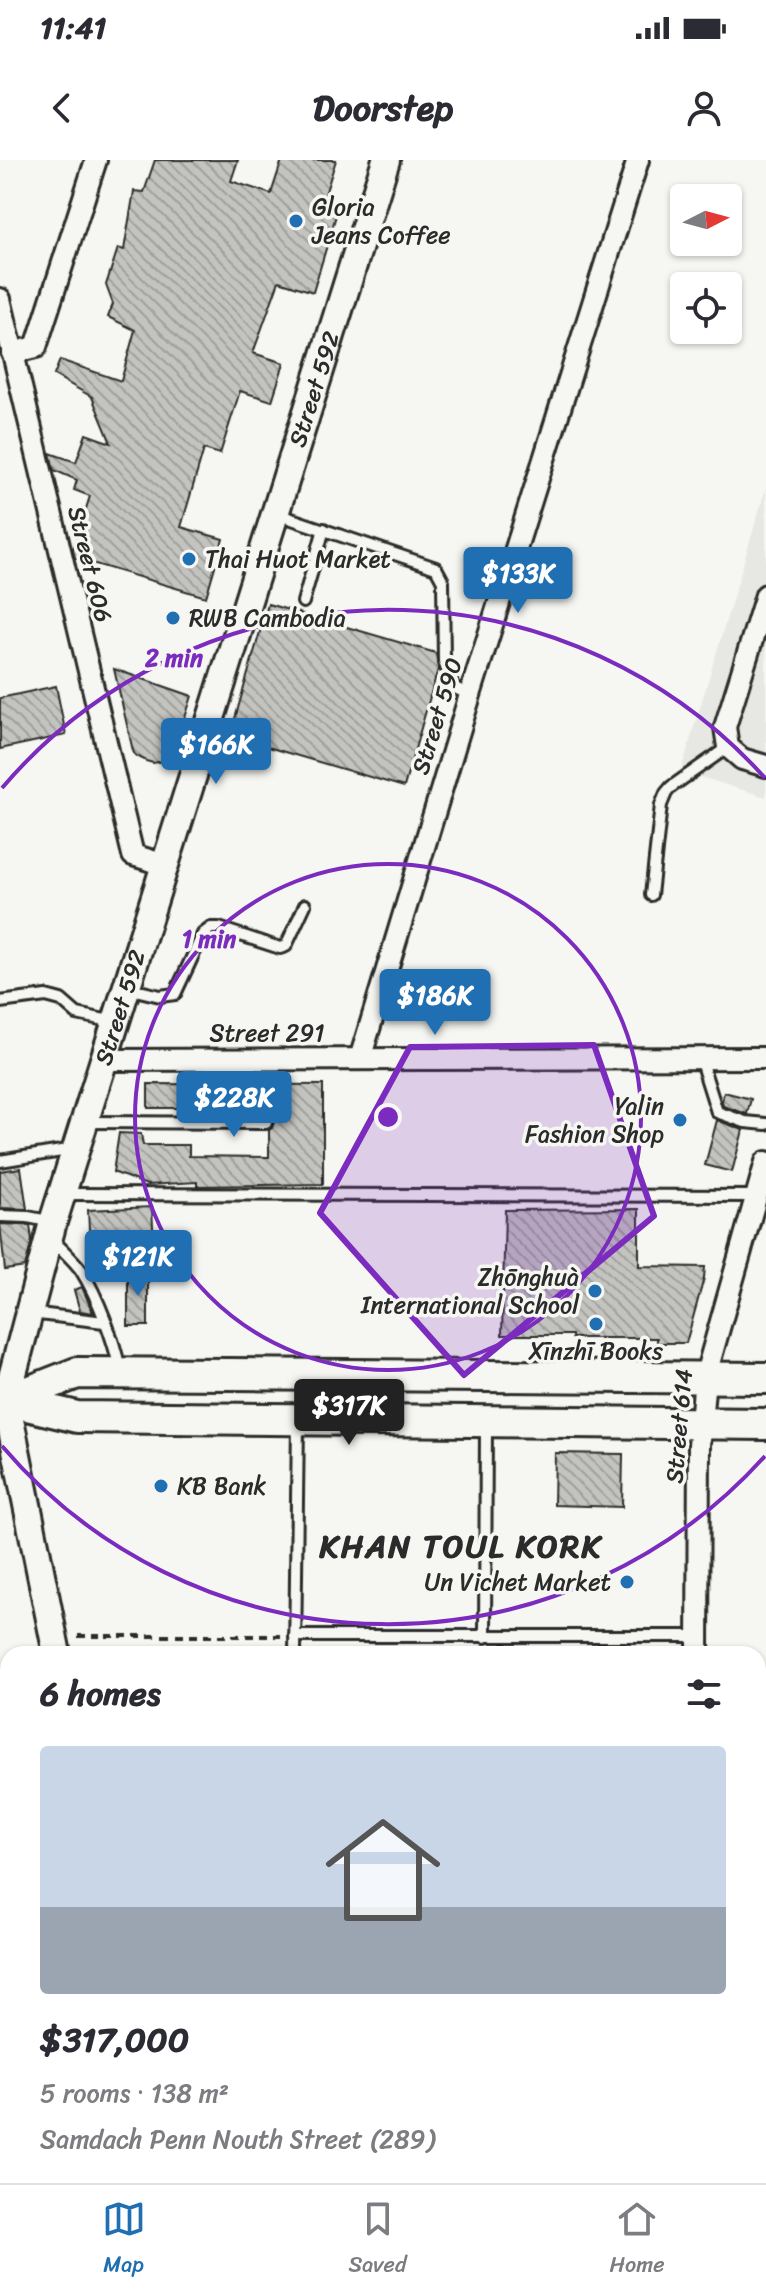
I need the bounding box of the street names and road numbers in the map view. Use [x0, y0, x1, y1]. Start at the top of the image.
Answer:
street label: Street 592 [276, 326, 352, 452]
street label: Street 606 [55, 501, 125, 627]
street label: Street 590 [399, 652, 475, 780]
street label: Street 592 [82, 944, 158, 1071]
street label: Street 291 [210, 1012, 324, 1054]
street label: Street 614 [653, 1367, 705, 1485]

